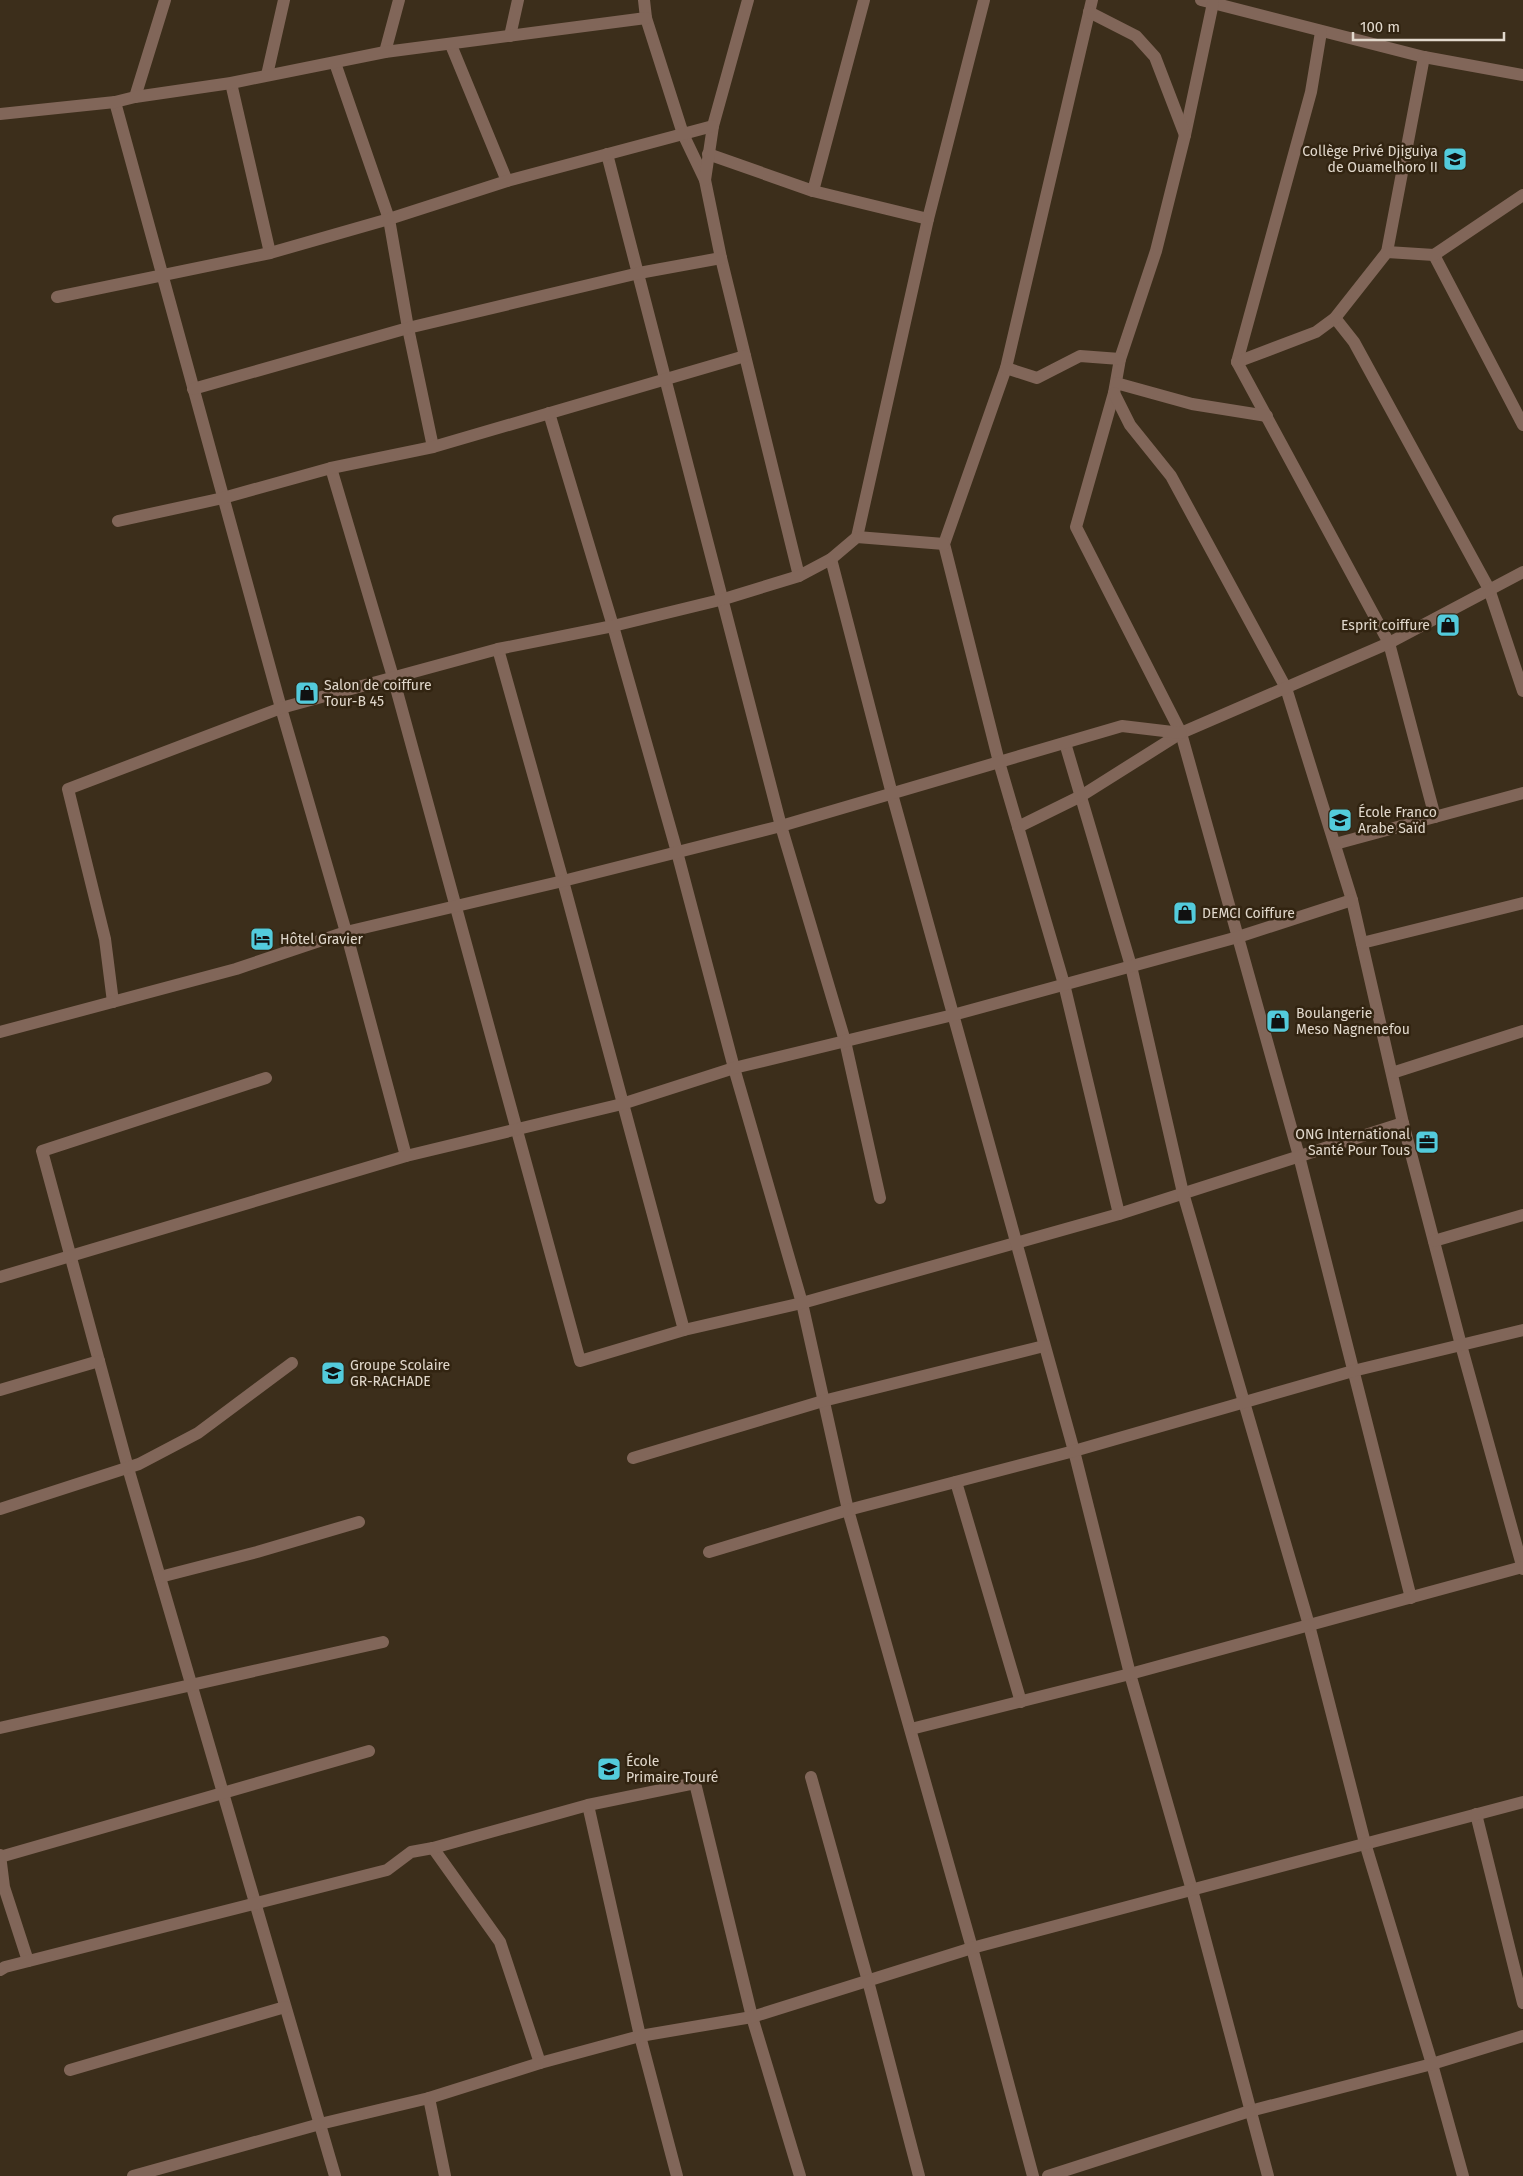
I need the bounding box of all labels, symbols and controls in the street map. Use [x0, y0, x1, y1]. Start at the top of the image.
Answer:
scale bar [1353, 10, 1504, 42]
text: 100 m [1360, 18, 1400, 36]
place label: Collège Privé Djiguiya de Ouamelhoro II [1302, 143, 1438, 176]
school or university icon: Collège Privé Djiguiya de Ouamelhoro II [1442, 146, 1468, 172]
shop icon: Esprit coiffure [1435, 612, 1461, 638]
place label: Esprit coiffure [1341, 617, 1430, 634]
place label: Salon de coiffure Tour-B 45 [324, 677, 432, 710]
shop icon: Salon de coiffure Tour-B 45 [294, 680, 320, 706]
place label: École Franco Arabe Saïd [1358, 803, 1437, 837]
school or university icon: École Franco Arabe Saïd [1327, 807, 1353, 833]
shop icon: DEMCI Coiffure [1172, 900, 1198, 926]
place label: DEMCI Coiffure [1202, 905, 1295, 922]
hotel icon: Hôtel Gravier [249, 926, 275, 952]
place label: Hôtel Gravier [280, 931, 364, 948]
place label: Boulangerie Meso Nagnenefou [1296, 1005, 1410, 1038]
shop icon: Boulangerie Meso Nagnenefou [1265, 1008, 1291, 1034]
place label: ONG International Santé Pour Tous [1295, 1126, 1410, 1159]
office icon: ONG International Santé Pour Tous [1414, 1129, 1440, 1155]
place label: Groupe Scolaire GR-RACHADE [350, 1357, 450, 1390]
school or university icon: Groupe Scolaire GR-RACHADE [320, 1360, 346, 1386]
place label: École Primaire Touré [626, 1752, 719, 1786]
school or university icon: École Primaire Touré [596, 1756, 622, 1782]

